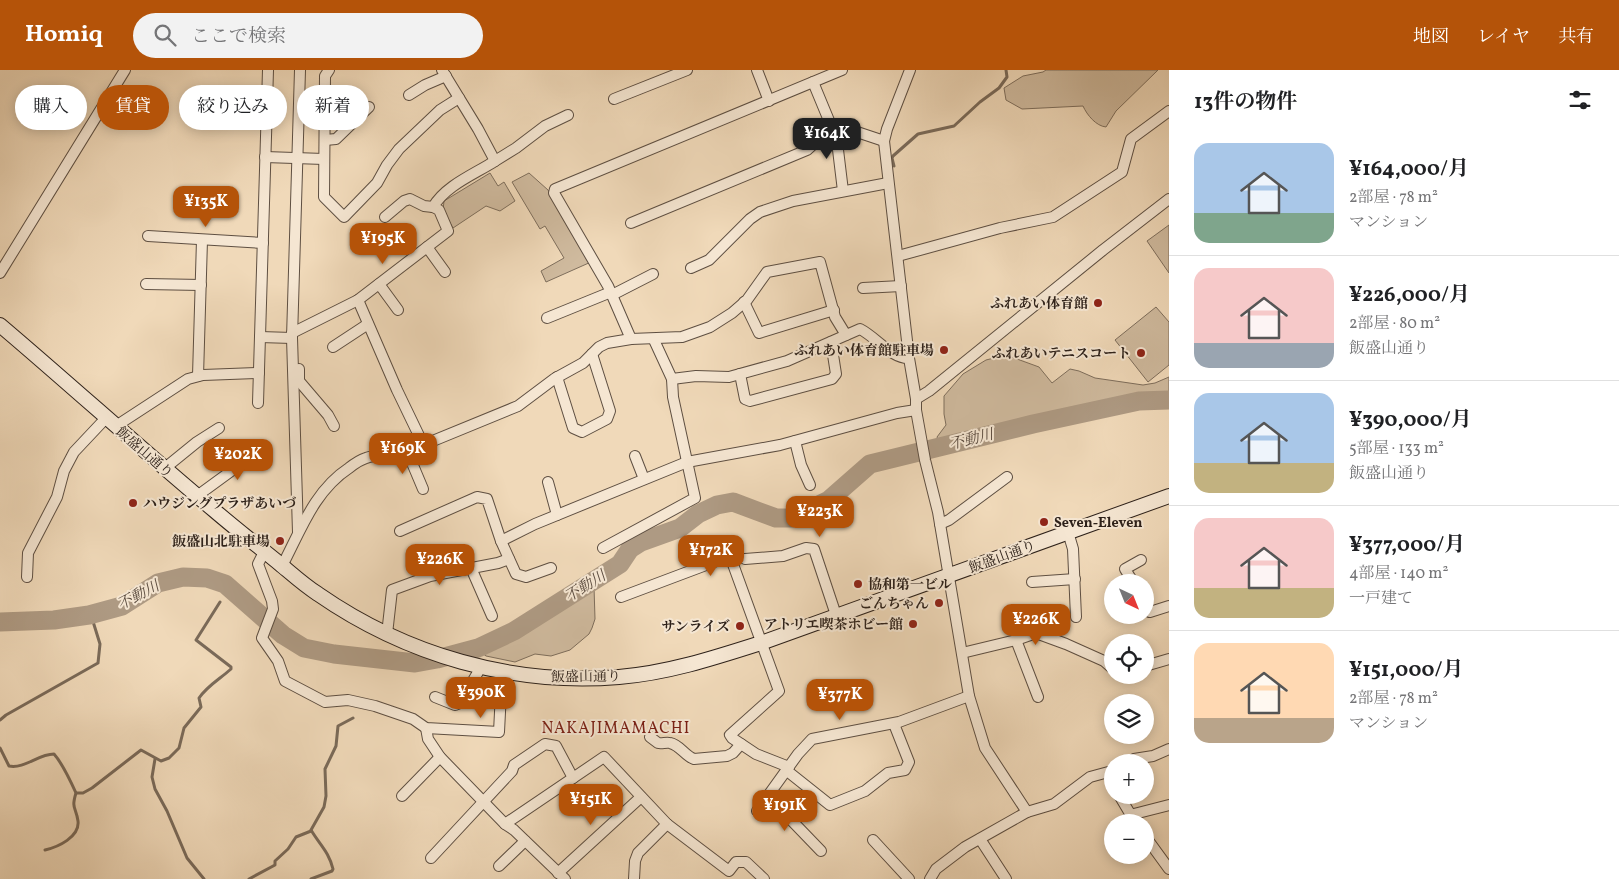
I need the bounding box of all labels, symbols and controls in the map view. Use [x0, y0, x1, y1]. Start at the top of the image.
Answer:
search box [133, 13, 483, 58]
text: Homiq [25, 18, 103, 52]
icon: search [151, 21, 179, 49]
text: ここで検索 [191, 24, 286, 50]
text: 地図 [1413, 25, 1449, 50]
text: レイヤ [1477, 25, 1530, 50]
text: 共有 [1558, 25, 1594, 50]
chip: 購入 [15, 85, 87, 130]
chip: 賃貸 [97, 85, 169, 130]
chip: 絞り込み [179, 85, 287, 130]
chip: 新着 [297, 85, 369, 130]
icon: filters [1566, 86, 1594, 114]
text: 13件の物件 [1194, 88, 1297, 117]
pin: ¥164K [792, 118, 862, 160]
text: ¥164K [804, 123, 850, 145]
text: ¥164,000/月 [1349, 155, 1469, 184]
icon: home [1234, 163, 1294, 223]
pin: ¥135K [171, 186, 241, 228]
text: 2部屋 · 78 m² [1349, 187, 1438, 209]
text: ¥135K [184, 191, 228, 213]
text: マンション [1349, 212, 1428, 234]
pin: ¥195K [348, 222, 418, 265]
text: ¥195K [361, 228, 405, 250]
text: ¥226,000/月 [1349, 281, 1470, 310]
icon: home [1234, 288, 1294, 348]
place label: ふれあい体育館 [990, 295, 1088, 314]
marker: ふれあい体育館 [1092, 297, 1104, 309]
text: 2部屋 · 80 m² [1349, 313, 1440, 335]
text: 飯盛山通り [1349, 338, 1429, 360]
place label: ふれあい体育館駐車場 [794, 342, 934, 361]
marker: ふれあい体育館駐車場 [938, 344, 950, 356]
place label: ふれあいテニスコート [992, 345, 1131, 364]
marker: ふれあいテニスコート [1135, 347, 1147, 359]
text: ¥390,000/月 [1349, 406, 1472, 435]
icon: home [1234, 413, 1294, 473]
street label: 飯盛山通り [111, 423, 177, 483]
water label: 不動川 [947, 424, 998, 456]
pin: ¥169K [368, 432, 438, 475]
pin: ¥202K [203, 438, 273, 481]
text: ¥169K [380, 438, 426, 460]
text: 5部屋 · 133 m² [1349, 438, 1444, 460]
text: ¥202K [214, 444, 262, 466]
text: 飯盛山通り [1349, 463, 1429, 485]
place label: ハウジングプラザあいづ [143, 495, 296, 514]
pin: ¥223K [785, 496, 855, 538]
marker: ハウジングプラザあいづ [127, 497, 139, 509]
text: ¥223K [797, 501, 843, 523]
place label: Seven-Eleven [1054, 514, 1143, 533]
marker: Seven-Eleven [1038, 516, 1050, 528]
text: ¥377,000/月 [1349, 531, 1465, 560]
place label: 飯盛山北駐車場 [172, 533, 270, 552]
pin: ¥172K [676, 534, 746, 577]
marker: 飯盛山北駐車場 [274, 535, 286, 547]
street label: 飯盛山通り [966, 537, 1039, 578]
icon: home [1234, 538, 1294, 598]
text: ¥172K [689, 540, 733, 562]
pin: ¥226K [405, 544, 475, 586]
text: ¥226K [416, 549, 464, 571]
text: 4部屋 · 140 m² [1349, 563, 1448, 585]
water label: 不動川 [561, 565, 612, 608]
north arrow [1104, 574, 1154, 624]
map controls [1104, 574, 1154, 864]
water label: 不動川 [114, 576, 165, 616]
place label: 協和第一ビル [868, 576, 952, 595]
marker: 協和第一ビル [852, 578, 864, 590]
text: 一戸建て [1349, 588, 1413, 610]
place label: ごんちゃん [859, 595, 929, 614]
marker: ごんちゃん [933, 597, 945, 609]
pin: ¥226K [1001, 604, 1071, 646]
text: ¥226K [1012, 609, 1060, 631]
place label: アトリエ喫茶ホビー館 [764, 616, 903, 635]
place label: サンライズ [661, 618, 730, 637]
marker: アトリエ喫茶ホビー館 [907, 618, 919, 630]
marker: サンライズ [734, 620, 746, 632]
button: locate [1104, 634, 1154, 684]
text: ¥151,000/月 [1349, 656, 1464, 685]
icon: home [1234, 663, 1294, 723]
street label: 飯盛山通り [551, 667, 621, 688]
pin: ¥390K [446, 676, 516, 719]
pin: ¥377K [805, 678, 875, 721]
text: ¥390K [457, 682, 505, 704]
text: ¥377K [817, 684, 863, 706]
text: 2部屋 · 78 m² [1349, 688, 1438, 710]
button: layers [1104, 694, 1154, 744]
text: マンション [1349, 713, 1428, 735]
district label: NAKAJIMAMACHI [541, 718, 691, 740]
button: + [1104, 754, 1154, 804]
pin: ¥151K [556, 784, 626, 826]
text: ¥151K [570, 789, 612, 811]
pin: ¥191K [750, 790, 820, 832]
text: ¥191K [763, 795, 807, 817]
button: − [1104, 814, 1154, 864]

